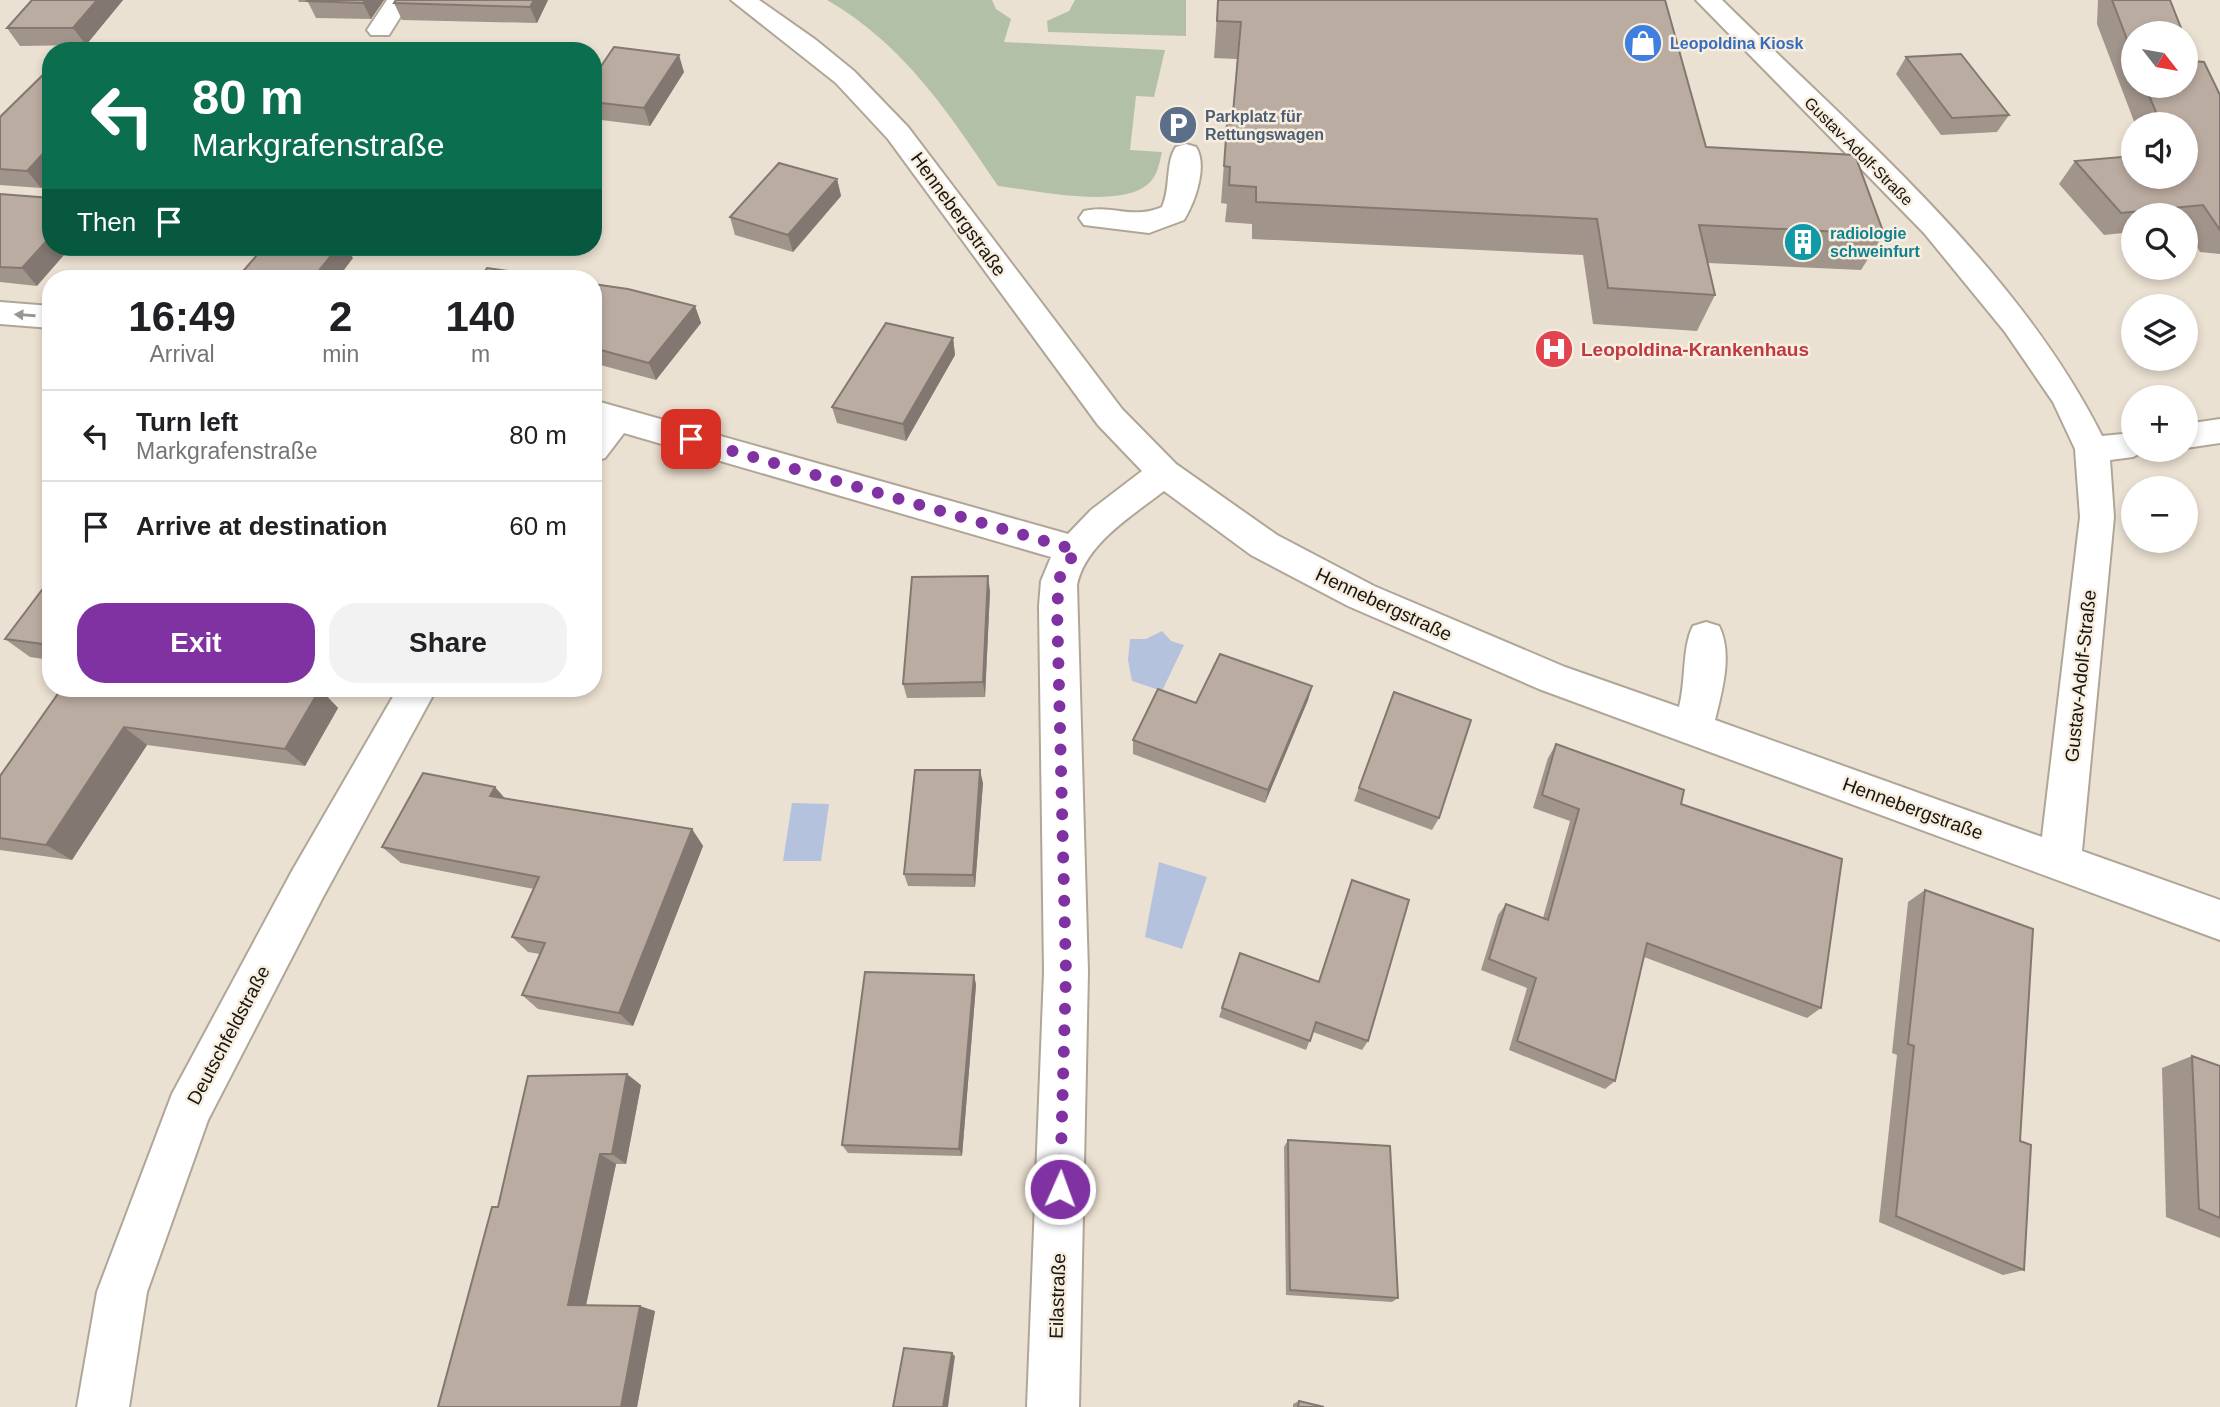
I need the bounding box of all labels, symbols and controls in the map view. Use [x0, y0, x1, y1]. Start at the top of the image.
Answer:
north arrow [2121, 21, 2198, 98]
map controls [2121, 21, 2198, 553]
shop icon: Leopoldina Kiosk [1622, 22, 1664, 64]
place label: Leopoldina Kiosk [1670, 35, 1803, 52]
icon: left [77, 70, 168, 161]
text: 80 m [192, 70, 304, 124]
street label: Gustav-Adolf-Straße [1801, 94, 1916, 209]
parking icon: Parkplatz für Rettungswagen [1157, 104, 1199, 146]
place label: Parkplatz für Rettungswagen [1205, 108, 1324, 143]
button: sound [2121, 112, 2198, 189]
text: Markgrafenstraße [192, 127, 445, 163]
street label: Hennebergstraße [907, 148, 1011, 280]
icon: arrive [150, 203, 188, 241]
button: search [2121, 203, 2198, 280]
text: Then [77, 207, 136, 237]
building icon: radiologie schweinfurt [1782, 221, 1824, 263]
place label: radiologie schweinfurt [1830, 225, 1920, 260]
text: 16:49 [128, 293, 236, 340]
text: 2 [329, 293, 352, 340]
text: 140 [446, 293, 516, 340]
button: layers [2121, 294, 2198, 371]
one-way arrow [14, 309, 36, 320]
hospital icon: Leopoldina-Krankenhaus [1533, 328, 1575, 370]
place label: Leopoldina-Krankenhaus [1581, 339, 1809, 360]
text: Arrival [149, 341, 215, 367]
text: min [322, 341, 359, 367]
text: m [471, 341, 490, 367]
button: + [2121, 385, 2198, 462]
text: Turn left [136, 407, 238, 437]
pin [661, 409, 721, 469]
icon: left [77, 417, 115, 455]
text: 80 m [509, 420, 567, 450]
icon: arrive [672, 420, 710, 458]
text: Markgrafenstraße [136, 438, 318, 464]
button: − [2121, 476, 2198, 553]
icon: arrive [77, 508, 115, 546]
text: Arrive at destination [136, 511, 387, 541]
text: 60 m [509, 511, 567, 541]
street label: Hennebergstraße [1312, 564, 1455, 645]
street label: Gustav-Adolf-Straße [2061, 589, 2100, 763]
button: Exit [77, 603, 315, 683]
button: Share [329, 603, 567, 683]
street label: Hennebergstraße [1840, 773, 1986, 844]
street label: Deutschfeldstraße [183, 962, 274, 1108]
position arrow [1023, 1152, 1097, 1226]
street label: Eilastraße [1046, 1253, 1069, 1339]

